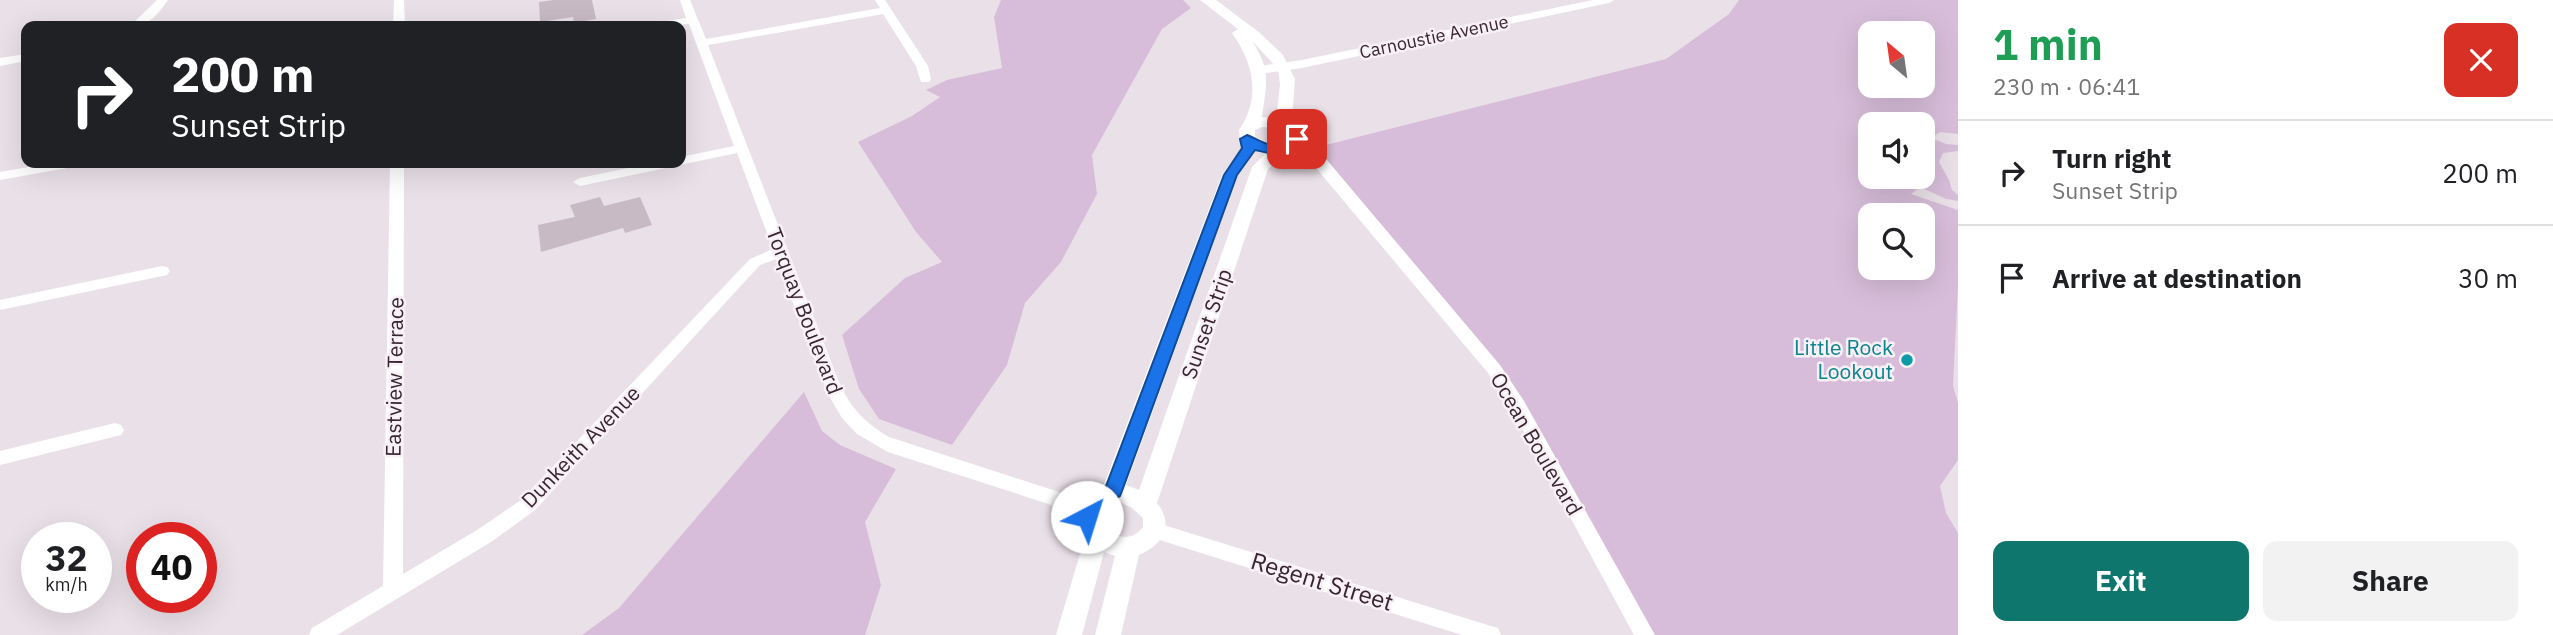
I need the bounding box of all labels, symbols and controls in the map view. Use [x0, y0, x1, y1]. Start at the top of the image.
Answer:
street label: Carnoustie Avenue [1357, 9, 1511, 64]
text: 1 min [1993, 17, 2103, 72]
north arrow [1858, 21, 1936, 98]
map controls [1858, 21, 1935, 280]
button: close [2444, 23, 2518, 97]
text: 200 m [171, 42, 315, 105]
icon: right [56, 49, 147, 140]
text: 230 m · 06:41 [1993, 71, 2140, 101]
text: Sunset Strip [171, 104, 346, 146]
pin [1267, 109, 1327, 169]
button: sound [1858, 112, 1935, 189]
icon: arrive [1278, 120, 1316, 158]
text: Turn right [2052, 141, 2171, 175]
icon: right [1993, 154, 2031, 192]
text: 200 m [2442, 156, 2518, 190]
text: Sunset Strip [2052, 175, 2178, 205]
button: search [1858, 203, 1935, 280]
street label: Torquay Boulevard [760, 223, 850, 398]
icon: arrive [1993, 259, 2031, 297]
text: Arrive at destination [2052, 261, 2302, 295]
text: 30 m [2458, 261, 2518, 295]
street label: Sunset Strip [1174, 265, 1238, 383]
street label: Eastview Terrace [379, 297, 409, 457]
place label: Little Rock Lookout [1794, 333, 1893, 385]
marker: Little Rock Lookout [1899, 352, 1915, 368]
street label: Ocean Boulevard [1485, 367, 1589, 520]
street label: Dunkeith Avenue [515, 379, 646, 514]
position arrow [1050, 480, 1124, 554]
speed limit sign: 40 [126, 522, 217, 613]
text: 32 [45, 535, 88, 581]
button: Exit [1993, 541, 2249, 621]
button: Share [2263, 541, 2518, 621]
street label: Regent Street [1247, 544, 1397, 618]
text: km/h [45, 573, 88, 596]

